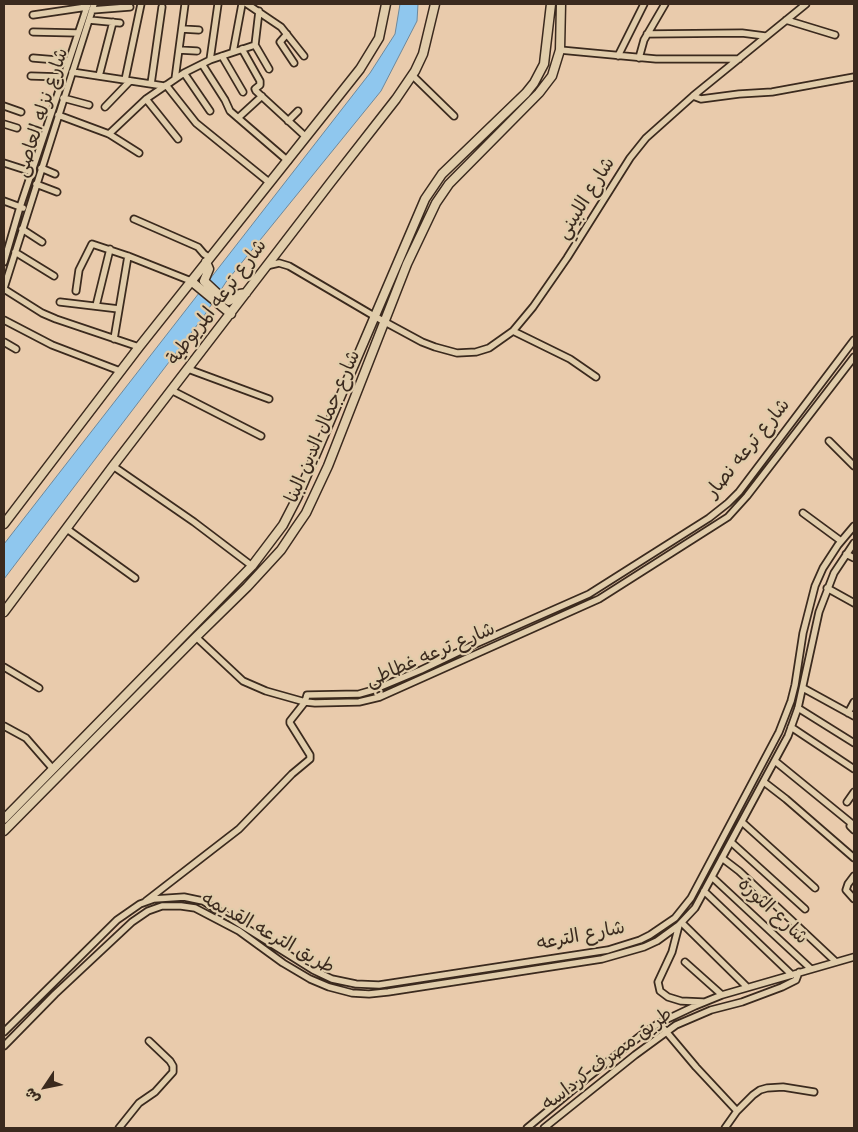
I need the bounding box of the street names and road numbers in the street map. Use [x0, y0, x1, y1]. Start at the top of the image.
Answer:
street label: شارع نزله العاصى [11, 45, 75, 181]
street label: شارع اللبيني [553, 154, 621, 244]
street label: شارع ترعه المريوطية [163, 236, 273, 370]
street label: شارع جمال الدين البنا [281, 347, 367, 507]
street label: شارع ترعه نصار [702, 395, 796, 503]
street label: شارع ترعه غطاطي [363, 619, 499, 693]
street label: شارع الثورة [732, 874, 812, 950]
street label: طريق الترعه القديمه [196, 888, 338, 980]
street label: شارع الترعه [535, 917, 627, 957]
street label: طريق مصرف كرداسه [538, 1004, 678, 1116]

